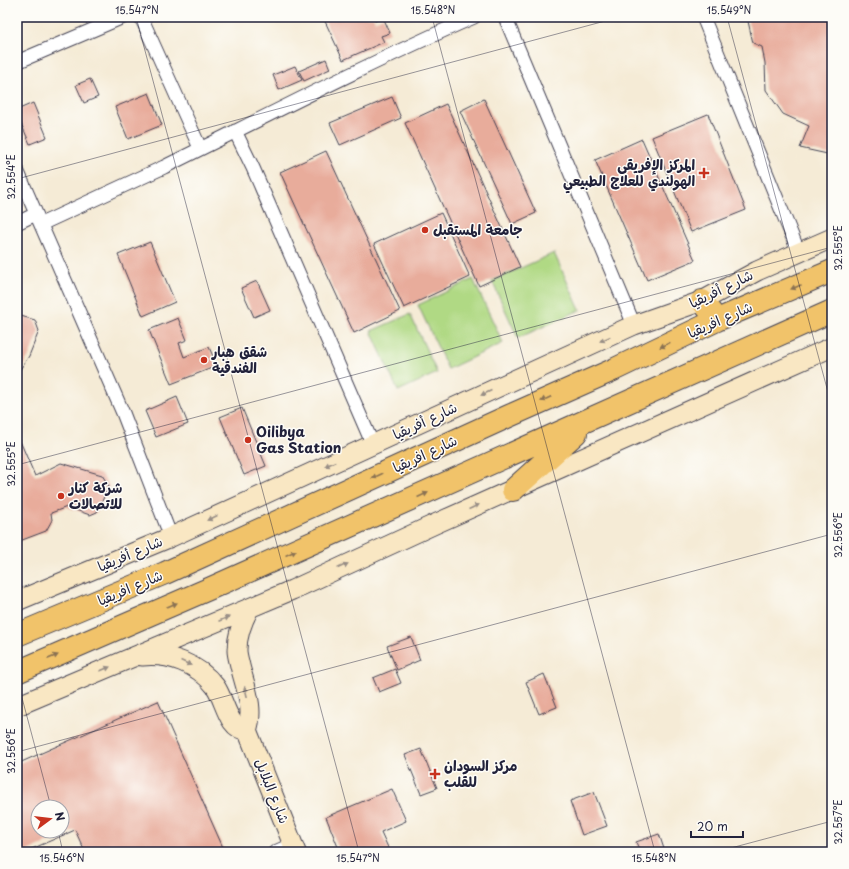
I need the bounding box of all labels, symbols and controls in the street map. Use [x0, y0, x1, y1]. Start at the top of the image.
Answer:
text: 15.547°N [115, 2, 159, 17]
text: 15.548°N [411, 2, 455, 17]
text: 15.549°N [707, 2, 751, 17]
text: 32.554°E [3, 154, 18, 200]
place label: المركز الإفريقي الهولندي للعلاج الطبيعي [563, 154, 695, 194]
marker: المركز الإفريقي الهولندي للعلاج الطبيعي [698, 167, 710, 179]
place label: جامعة المستقبل [433, 219, 523, 240]
marker: جامعة المستقبل [420, 225, 430, 235]
text: 32.555°E [830, 225, 845, 271]
street label: شارع أفريقيا [685, 264, 756, 313]
one-way arrow [790, 284, 802, 290]
street label: شارع افريقيا [684, 296, 756, 343]
one-way arrow [599, 336, 610, 342]
place label: شقق هبار الفندقية [211, 341, 267, 378]
one-way arrow [659, 342, 670, 348]
marker: شقق هبار الفندقية [199, 355, 209, 365]
one-way arrow [481, 390, 492, 396]
street label: شارع أفريقيا [389, 396, 460, 445]
one-way arrow [541, 396, 552, 402]
place label: Oilibya Gas Station [256, 421, 341, 458]
street label: شارع افريقيا [389, 429, 460, 478]
marker: Oilibya Gas Station [243, 435, 253, 445]
text: 32.555°E [3, 441, 18, 487]
one-way arrow [324, 461, 336, 468]
one-way arrow [372, 473, 383, 479]
place label: شركة كنار للاتصالات [67, 477, 122, 514]
marker: شركة كنار للاتصالات [56, 491, 66, 501]
one-way arrow [417, 491, 429, 497]
one-way arrow [469, 503, 481, 509]
text: 32.556°E [830, 512, 845, 558]
one-way arrow [206, 515, 217, 521]
street label: شارع أفريقيا [94, 530, 166, 577]
one-way arrow [286, 550, 297, 556]
one-way arrow [338, 563, 349, 569]
street label: شارع افريقيا [94, 564, 166, 611]
one-way arrow [167, 602, 178, 608]
one-way arrow [219, 616, 230, 622]
one-way arrow [47, 654, 58, 660]
one-way arrow [180, 660, 192, 667]
one-way arrow [99, 666, 111, 672]
one-way arrow [243, 685, 249, 698]
text: 32.556°E [3, 728, 18, 774]
street label: شارع البلابل [250, 755, 295, 827]
place label: مركز السودان للقلب [444, 755, 517, 792]
marker: مركز السودان للقلب [429, 768, 441, 780]
north arrow [30, 799, 70, 839]
text: 32.557°E [830, 800, 845, 844]
text: N [51, 810, 70, 823]
scale bar [691, 813, 743, 839]
text: 20 m [697, 817, 728, 835]
text: 15.546°N [39, 850, 85, 865]
text: 15.547°N [336, 850, 380, 865]
text: 15.548°N [632, 850, 676, 865]

